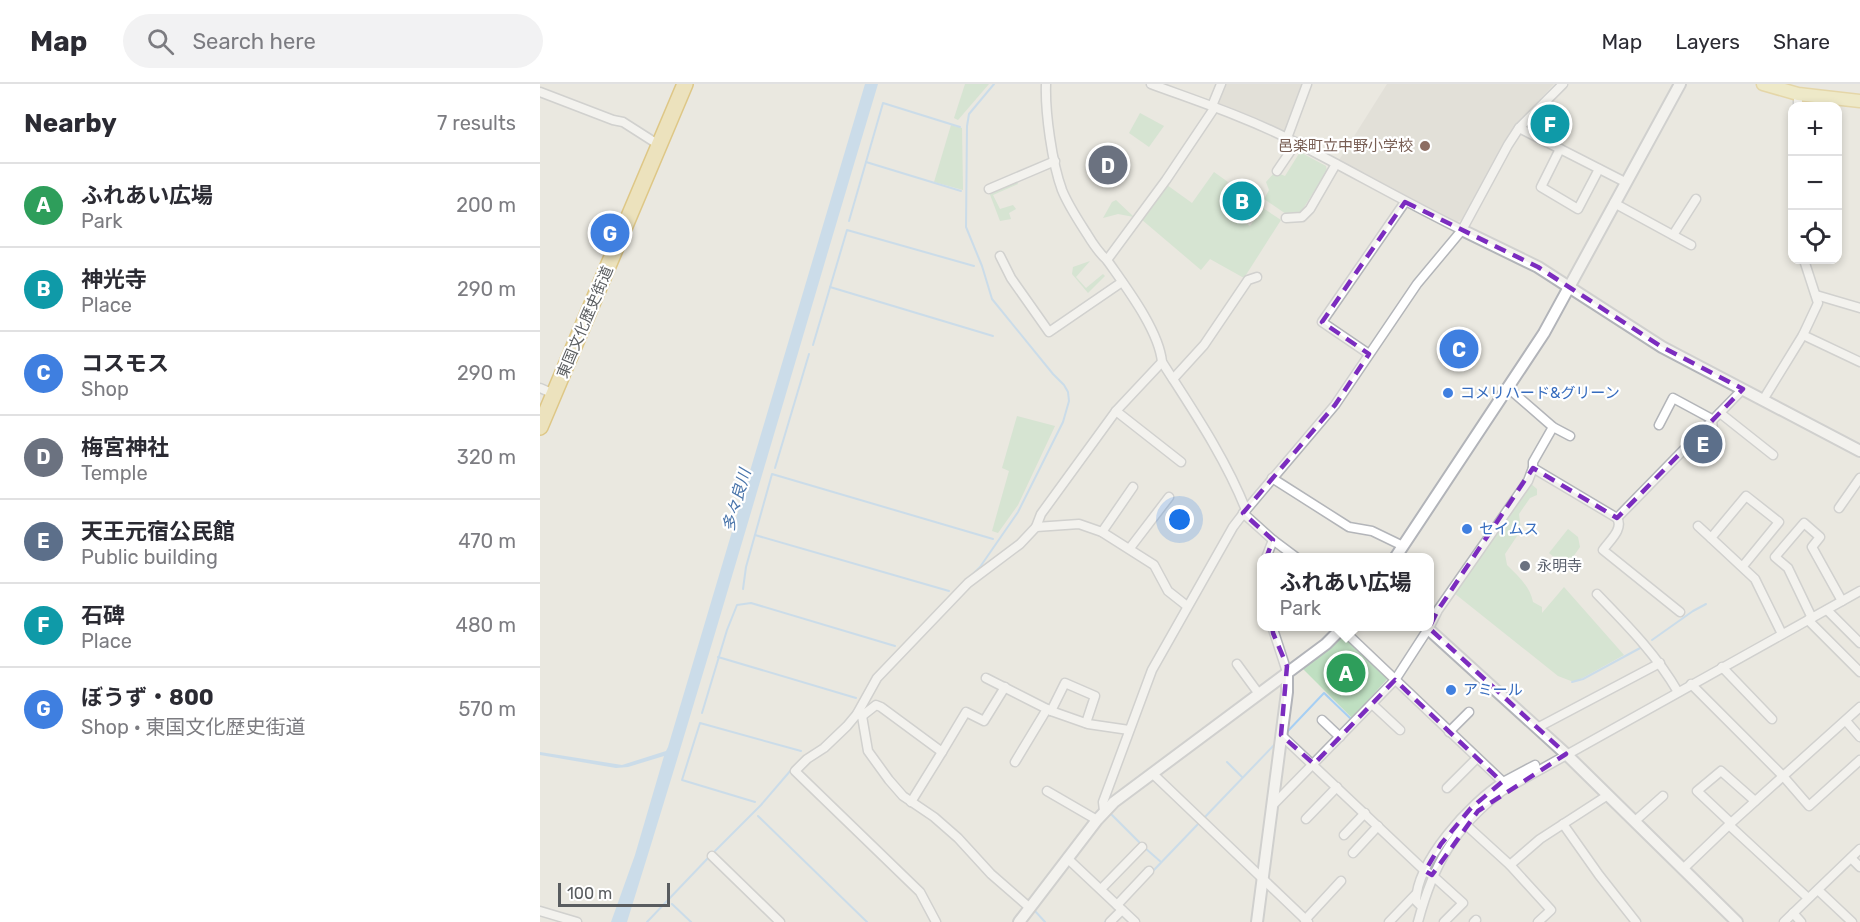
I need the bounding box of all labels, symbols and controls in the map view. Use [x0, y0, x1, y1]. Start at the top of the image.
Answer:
search box [123, 14, 543, 68]
text: Map [30, 25, 87, 58]
icon: search [144, 25, 177, 58]
text: Search here [192, 28, 316, 55]
text: Map [1601, 29, 1642, 54]
text: Layers [1675, 29, 1740, 54]
text: Share [1773, 29, 1830, 54]
pin: F [1530, 102, 1570, 147]
map controls [1788, 102, 1842, 264]
button: + [1788, 102, 1842, 156]
text: Nearby [24, 108, 117, 139]
text: 7 results [437, 111, 516, 135]
place label: 邑楽町立中野小学校 [1278, 137, 1413, 155]
marker: 邑楽町立中野小学校 [1418, 139, 1432, 153]
pin: D [1088, 142, 1128, 188]
button: − [1788, 156, 1842, 210]
pin: B [1222, 178, 1262, 224]
text: ふれあい広場 [81, 182, 213, 209]
text: A [36, 193, 51, 217]
text: 200 m [456, 193, 516, 217]
text: Park [81, 209, 123, 233]
pin: G [590, 210, 630, 256]
button: locate [1788, 210, 1842, 264]
street label: 東国文化歴史街道 [553, 263, 617, 381]
text: 神光寺 [81, 266, 147, 293]
text: B [36, 277, 51, 301]
text: 290 m [457, 277, 516, 301]
text: Place [81, 293, 132, 317]
pin: C [1440, 326, 1478, 372]
text: コスモス [81, 350, 169, 377]
text: C [36, 361, 51, 385]
text: 290 m [457, 361, 516, 385]
text: Shop [81, 377, 129, 401]
place label: コメリハード&グリーン [1460, 384, 1620, 402]
marker: コメリハード&グリーン [1441, 386, 1455, 400]
pin: E [1684, 422, 1722, 466]
text: 梅宮神社 [81, 434, 169, 461]
text: D [36, 445, 51, 469]
text: 320 m [457, 445, 516, 469]
text: Temple [81, 461, 148, 485]
water label: 多々良川 [719, 465, 755, 534]
your location [1165, 505, 1194, 534]
text: 天王元宿公民館 [81, 518, 235, 545]
place label: セイムス [1479, 520, 1539, 538]
marker: セイムス [1460, 522, 1474, 536]
text: E [37, 529, 50, 553]
text: 470 m [458, 529, 516, 553]
text: Public building [81, 545, 218, 569]
popup [1257, 553, 1434, 631]
place label: 永明寺 [1537, 557, 1582, 575]
marker: 永明寺 [1518, 559, 1532, 573]
text: ふれあい広場 [1279, 569, 1412, 596]
text: Park [1279, 596, 1321, 620]
text: 石碑 [81, 602, 125, 629]
text: F [37, 613, 50, 637]
text: 480 m [455, 613, 516, 637]
text: Place [81, 629, 132, 653]
pin: A [1326, 650, 1366, 696]
place label: アミール [1463, 681, 1523, 699]
marker: アミール [1444, 683, 1458, 697]
text: ぼうず・800 [81, 684, 214, 711]
text: G [36, 697, 51, 721]
text: 570 m [458, 697, 516, 721]
text: Shop · 東国文化歴史街道 [81, 715, 305, 739]
scale bar [558, 880, 670, 908]
text: 100 m [567, 884, 612, 903]

